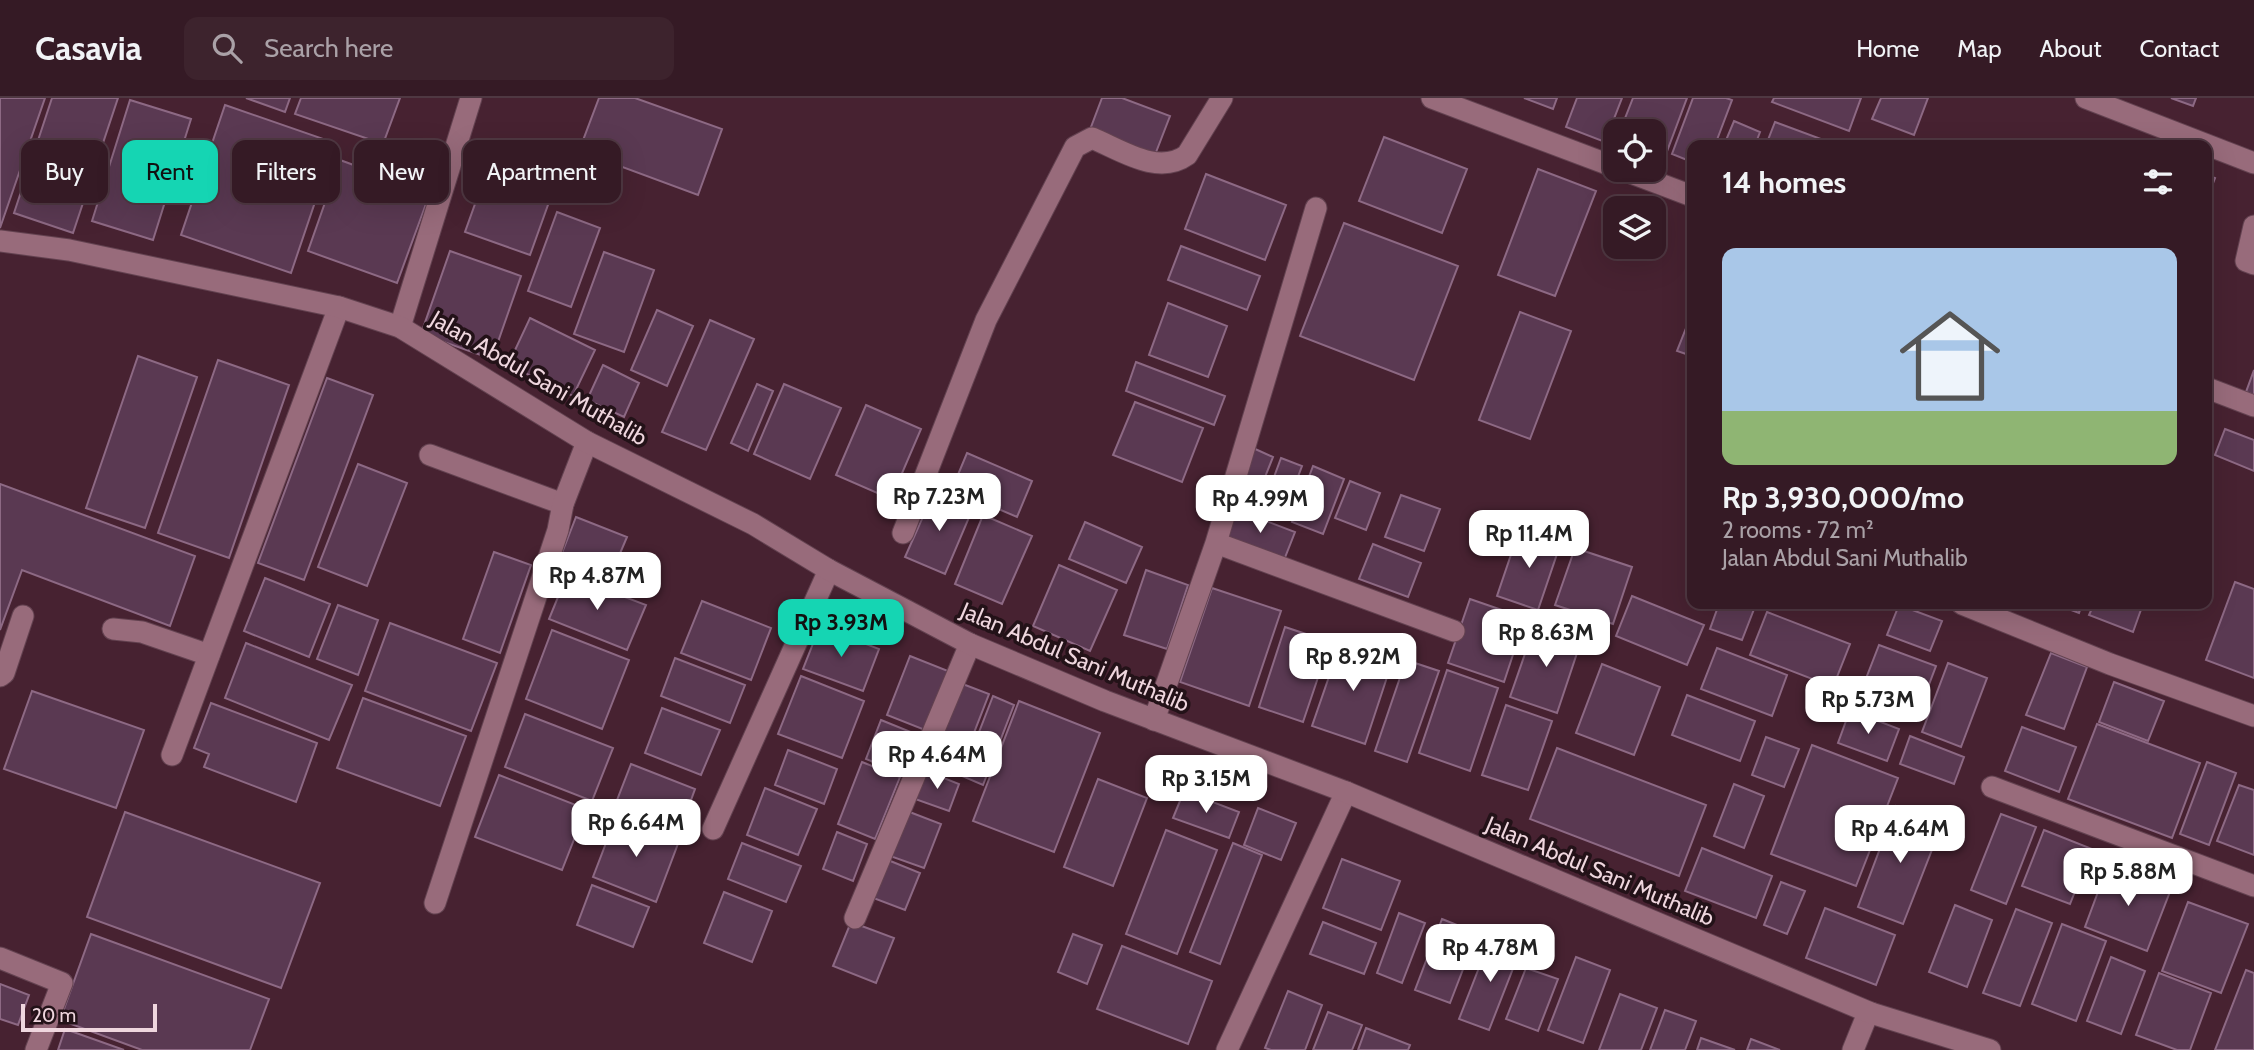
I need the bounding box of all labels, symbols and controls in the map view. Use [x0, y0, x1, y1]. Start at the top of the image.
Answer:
search box [184, 17, 674, 80]
text: Casavia [35, 28, 142, 68]
icon: search [208, 29, 246, 67]
text: Search here [264, 32, 393, 64]
text: Home [1856, 34, 1919, 63]
text: Map [1957, 34, 2002, 63]
text: About [2040, 34, 2102, 63]
text: Contact [2140, 34, 2219, 63]
map controls [1603, 119, 1666, 259]
button: locate [1603, 119, 1666, 182]
chip: Buy [21, 140, 108, 203]
chip: Rent [122, 140, 218, 203]
chip: Filters [232, 140, 340, 203]
chip: New [354, 140, 449, 203]
chip: Apartment [463, 140, 621, 203]
icon: filters [2139, 163, 2177, 201]
text: 14 homes [1722, 164, 1846, 201]
button: layers [1603, 196, 1666, 259]
icon: home [1887, 293, 2013, 419]
street label: Jalan Abdul Sani Muthalib [425, 304, 653, 452]
pin: Rp 7.23M [867, 474, 1011, 533]
pin: Rp 4.99M [1188, 476, 1332, 535]
text: Rp 3,930,000/mo [1722, 479, 1964, 516]
text: Rp 7.23M [893, 482, 985, 510]
text: Rp 4.99M [1212, 484, 1308, 512]
pin: Rp 11.4M [1457, 510, 1601, 570]
text: 2 rooms · 72 m² [1722, 516, 1874, 544]
text: Rp 11.4M [1485, 519, 1573, 547]
text: Jalan Abdul Sani Muthalib [1722, 544, 1968, 572]
pin: Rp 4.87M [525, 552, 669, 612]
text: Rp 4.87M [549, 561, 645, 589]
street label: Jalan Abdul Sani Muthalib [956, 596, 1194, 718]
pin: Rp 3.93M [769, 600, 913, 659]
text: Rp 3.93M [794, 608, 888, 636]
pin: Rp 8.63M [1474, 610, 1618, 669]
text: Rp 8.63M [1498, 618, 1594, 646]
pin: Rp 8.92M [1281, 634, 1425, 693]
text: Rp 8.92M [1305, 642, 1401, 670]
pin: Rp 5.73M [1796, 676, 1940, 736]
text: Rp 5.73M [1821, 685, 1915, 713]
pin: Rp 4.64M [865, 732, 1009, 791]
text: Rp 4.64M [888, 740, 986, 768]
pin: Rp 3.15M [1134, 756, 1278, 815]
text: Rp 3.15M [1161, 764, 1251, 792]
pin: Rp 6.64M [564, 800, 708, 859]
pin: Rp 4.64M [1828, 806, 1972, 865]
text: Rp 6.64M [588, 808, 684, 836]
street label: Jalan Abdul Sani Muthalib [1481, 810, 1719, 932]
text: Rp 4.64M [1851, 814, 1949, 842]
pin: Rp 5.88M [2056, 848, 2200, 908]
text: Rp 5.88M [2080, 857, 2176, 885]
pin: Rp 4.78M [1418, 924, 1562, 984]
text: Rp 4.78M [1442, 933, 1538, 961]
scale bar [21, 1001, 158, 1033]
text: 20 m [32, 1004, 76, 1027]

